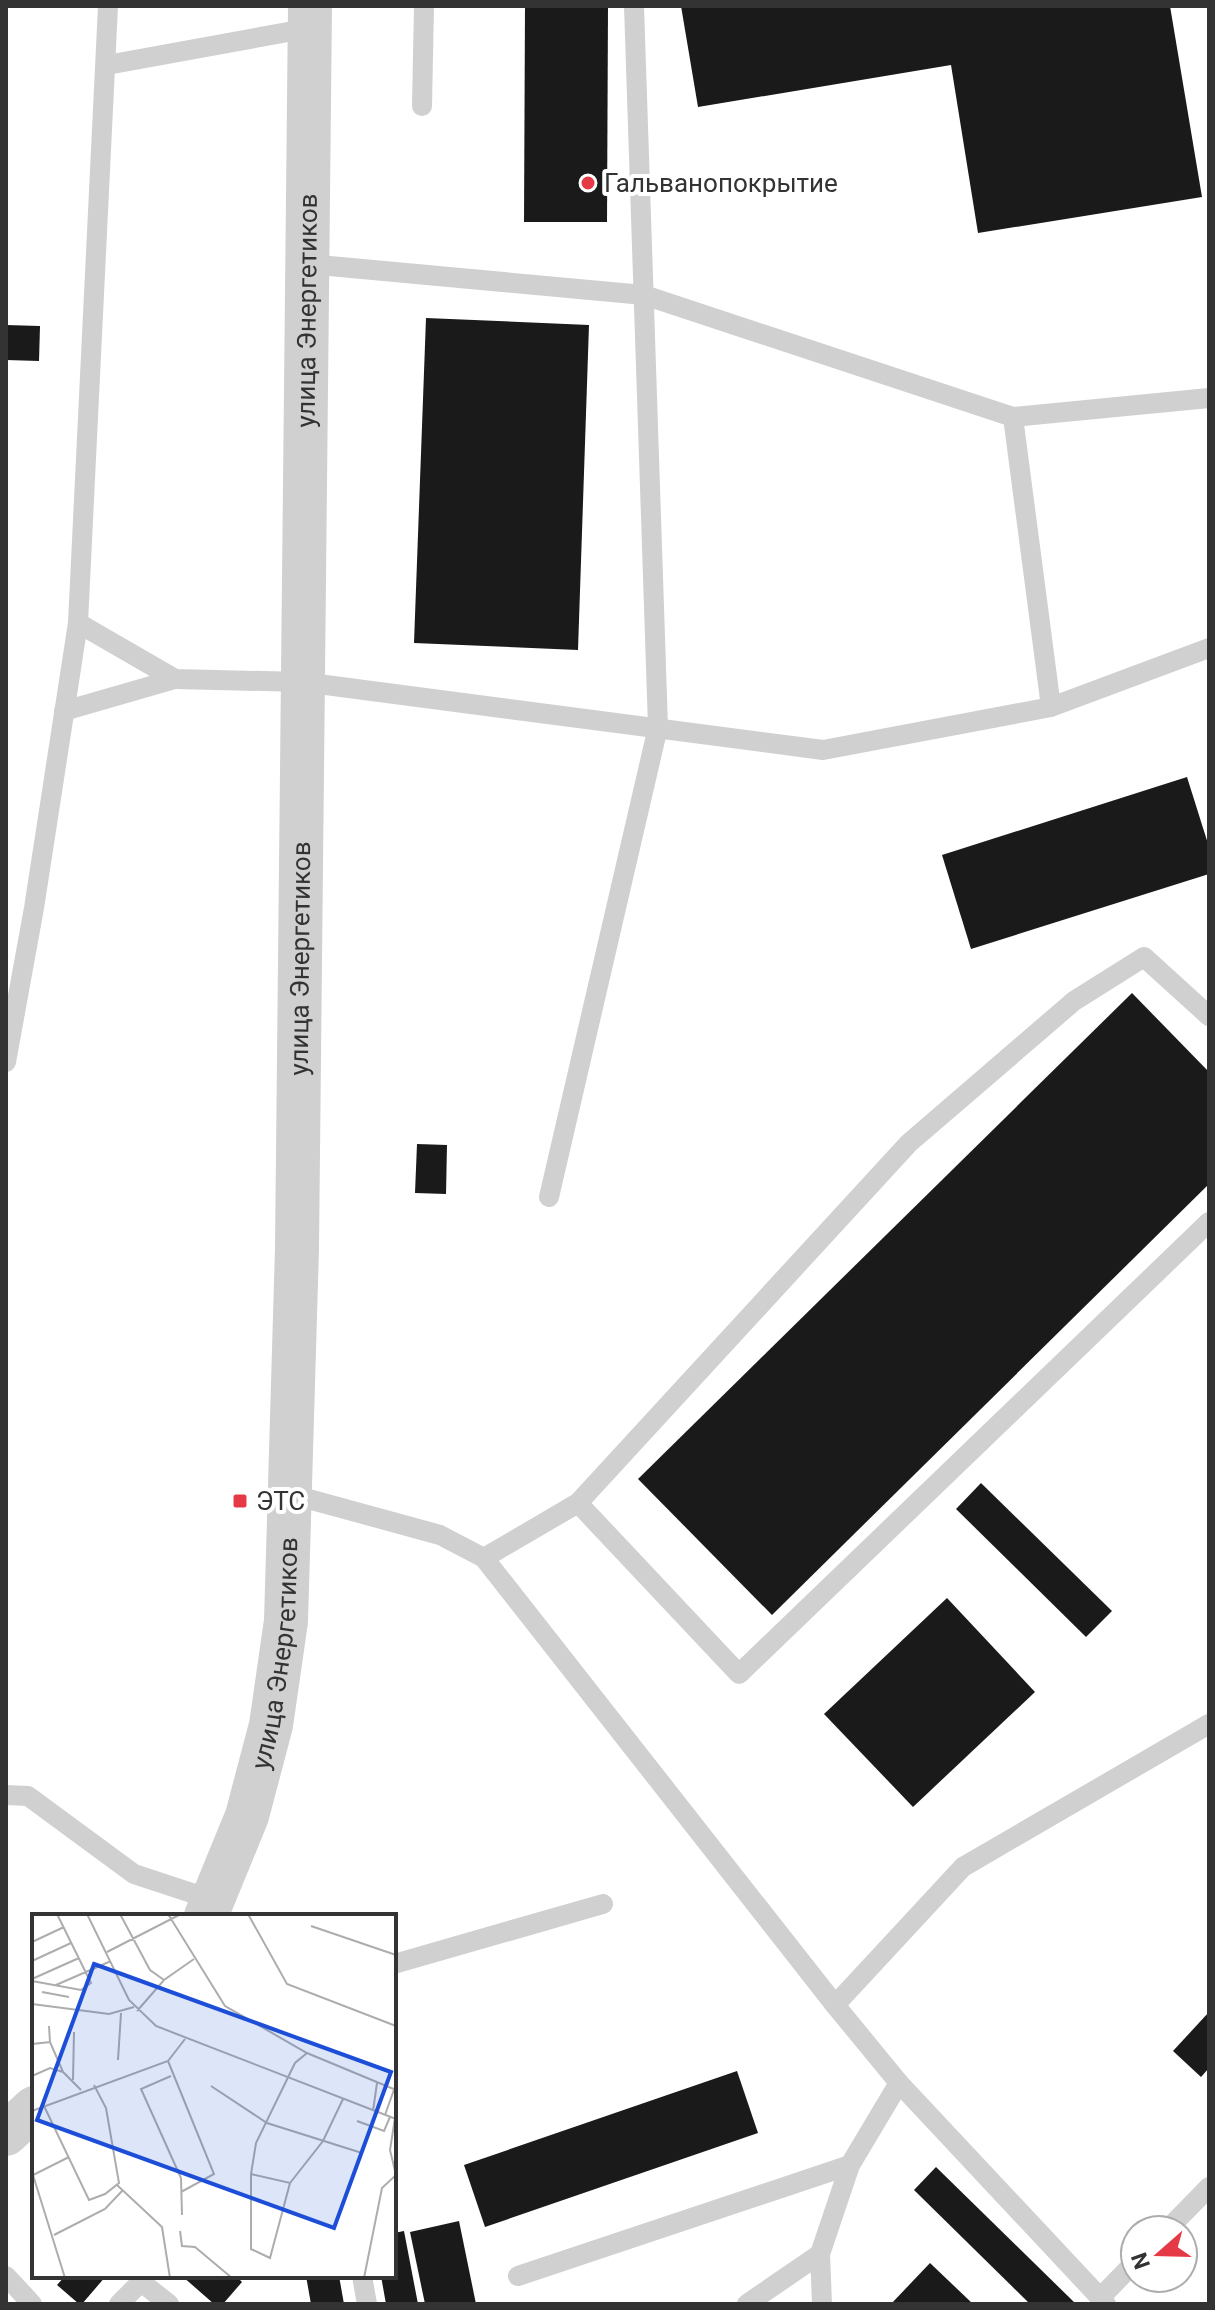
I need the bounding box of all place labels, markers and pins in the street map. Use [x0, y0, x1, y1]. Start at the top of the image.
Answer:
place label: Гальванопокрытие [604, 168, 838, 198]
marker: Гальванопокрытие [579, 174, 597, 192]
place label: ЭТС [256, 1486, 305, 1516]
marker: ЭТС [231, 1492, 249, 1510]

